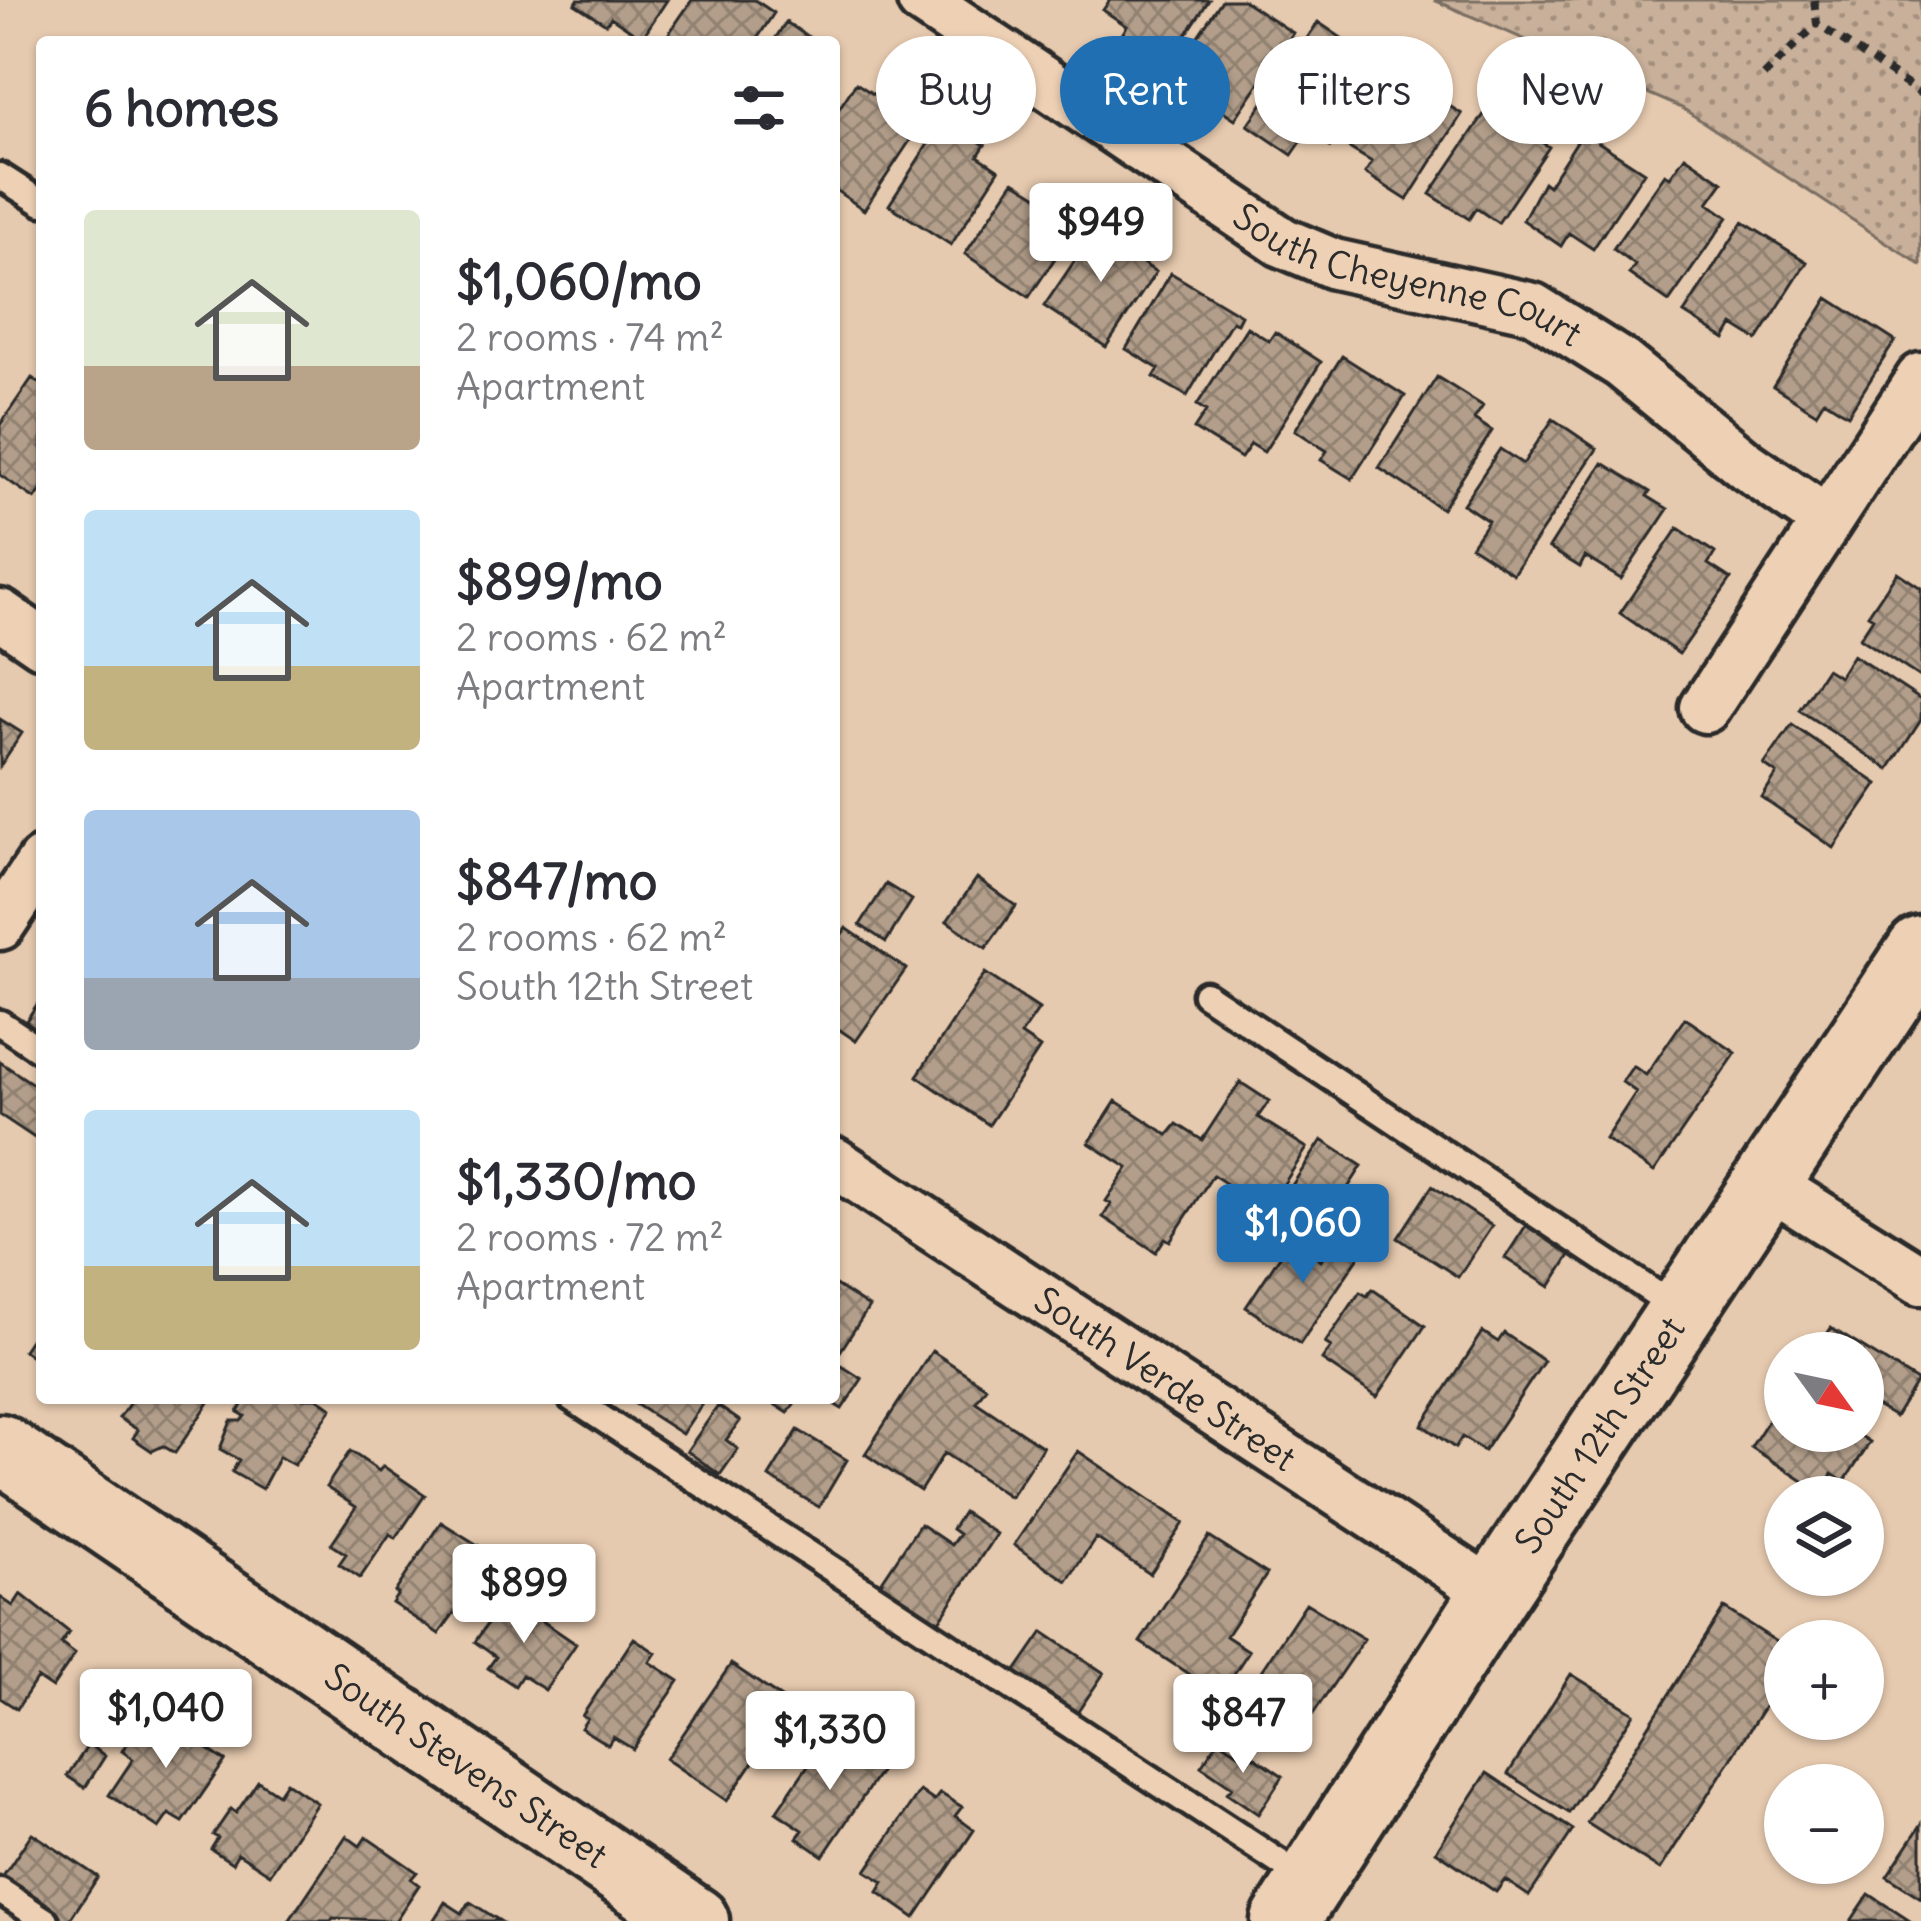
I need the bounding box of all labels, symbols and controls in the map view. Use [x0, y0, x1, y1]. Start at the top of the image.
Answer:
chip: Buy [876, 36, 1036, 144]
chip: Rent [1060, 36, 1230, 144]
chip: Filters [1254, 36, 1453, 144]
chip: New [1477, 36, 1646, 144]
icon: filters [726, 75, 792, 141]
text: 6 homes [84, 76, 279, 140]
pin: $949 [1030, 183, 1172, 285]
street label: South Cheyenne Court [1225, 193, 1591, 356]
text: $949 [1057, 197, 1146, 246]
text: $1,060/mo [456, 249, 702, 313]
icon: home [180, 258, 324, 402]
text: 2 rooms · 74 m² [456, 313, 724, 362]
text: Apartment [456, 362, 645, 411]
text: $899/mo [456, 549, 663, 613]
icon: home [180, 558, 324, 702]
text: 2 rooms · 62 m² [456, 613, 727, 662]
text: Apartment [456, 662, 645, 711]
text: $847/mo [456, 849, 657, 913]
icon: home [180, 858, 324, 1002]
text: 2 rooms · 62 m² [456, 913, 727, 962]
text: South 12th Street [456, 962, 753, 1011]
text: $1,330/mo [456, 1149, 697, 1213]
icon: home [180, 1158, 324, 1302]
pin: $1,060 [1205, 1184, 1401, 1286]
text: $1,060 [1244, 1198, 1362, 1247]
text: 2 rooms · 72 m² [456, 1213, 724, 1262]
text: Apartment [456, 1262, 645, 1311]
street label: South Verde Street [1026, 1277, 1304, 1481]
street label: South 12th Street [1505, 1308, 1694, 1562]
north arrow [1764, 1332, 1884, 1452]
map controls [1764, 1332, 1884, 1884]
button: layers [1764, 1476, 1884, 1596]
pin: $899 [453, 1544, 595, 1646]
text: $899 [480, 1558, 568, 1607]
button: + [1764, 1620, 1884, 1740]
street label: South Stevens Street [316, 1653, 616, 1877]
pin: $1,040 [68, 1669, 264, 1771]
pin: $847 [1172, 1674, 1314, 1776]
text: $1,040 [107, 1683, 225, 1732]
text: $847 [1200, 1688, 1286, 1737]
pin: $1,330 [732, 1691, 928, 1793]
text: $1,330 [773, 1705, 887, 1754]
button: − [1764, 1764, 1884, 1884]

